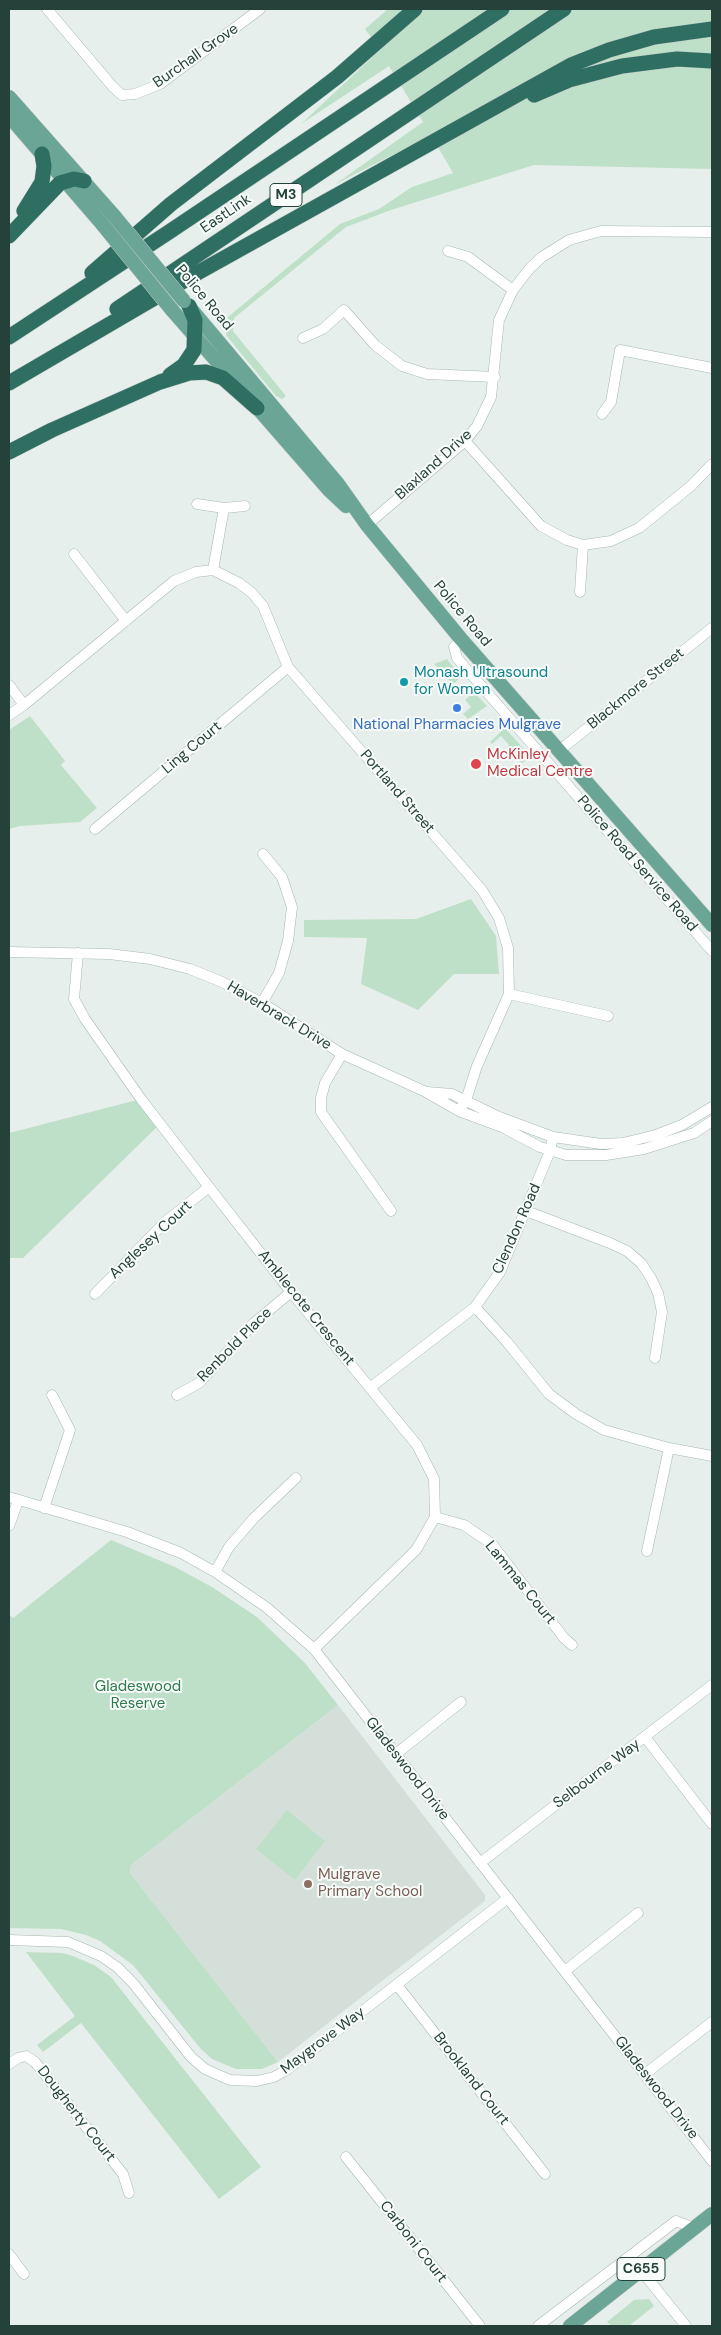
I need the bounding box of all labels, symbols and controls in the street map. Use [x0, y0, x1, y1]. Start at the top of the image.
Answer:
street label: Burchall Grove [150, 20, 242, 92]
road number: M3 [270, 184, 302, 206]
street label: EastLink [197, 190, 255, 238]
street label: Police Road [171, 262, 237, 334]
street label: Blaxland Drive [392, 426, 476, 504]
street label: Police Road [429, 578, 495, 650]
street label: Blackmore Street [584, 644, 688, 734]
place label: Monash Ultrasound for Women [414, 664, 548, 699]
marker: Monash Ultrasound for Women [398, 676, 410, 688]
marker: National Pharmacies Mulgrave [451, 702, 463, 714]
place label: National Pharmacies Mulgrave [353, 716, 561, 734]
street label: Ling Court [159, 718, 225, 778]
place label: McKinley Medical Centre [487, 746, 593, 781]
street label: Portland Street [356, 747, 438, 837]
marker: McKinley Medical Centre [469, 757, 483, 771]
street label: Police Road Service Road [573, 792, 701, 936]
street label: Haverbrack Drive [224, 978, 334, 1054]
street label: Clendon Road [489, 1181, 545, 1277]
street label: Anglesey Court [106, 1197, 196, 1283]
street label: Amblecote Crescent [254, 1247, 358, 1369]
street label: Renbold Place [194, 1304, 276, 1386]
street label: Lammas Court [481, 1538, 559, 1628]
park label: Gladeswood Reserve [95, 1678, 181, 1713]
street label: Gladeswood Drive [361, 1714, 453, 1824]
street label: Selbourne Way [550, 1735, 644, 1813]
place label: Mulgrave Primary School [318, 1866, 422, 1901]
marker: Mulgrave Primary School [302, 1878, 314, 1890]
street label: Maygrove Way [277, 2004, 369, 2078]
street label: Brookland Court [429, 2029, 513, 2129]
street label: Gladeswood Drive [610, 2033, 702, 2143]
street label: Dougherty Court [33, 2062, 119, 2166]
street label: Carboni Court [376, 2198, 450, 2286]
road number: C655 [617, 2258, 665, 2280]

